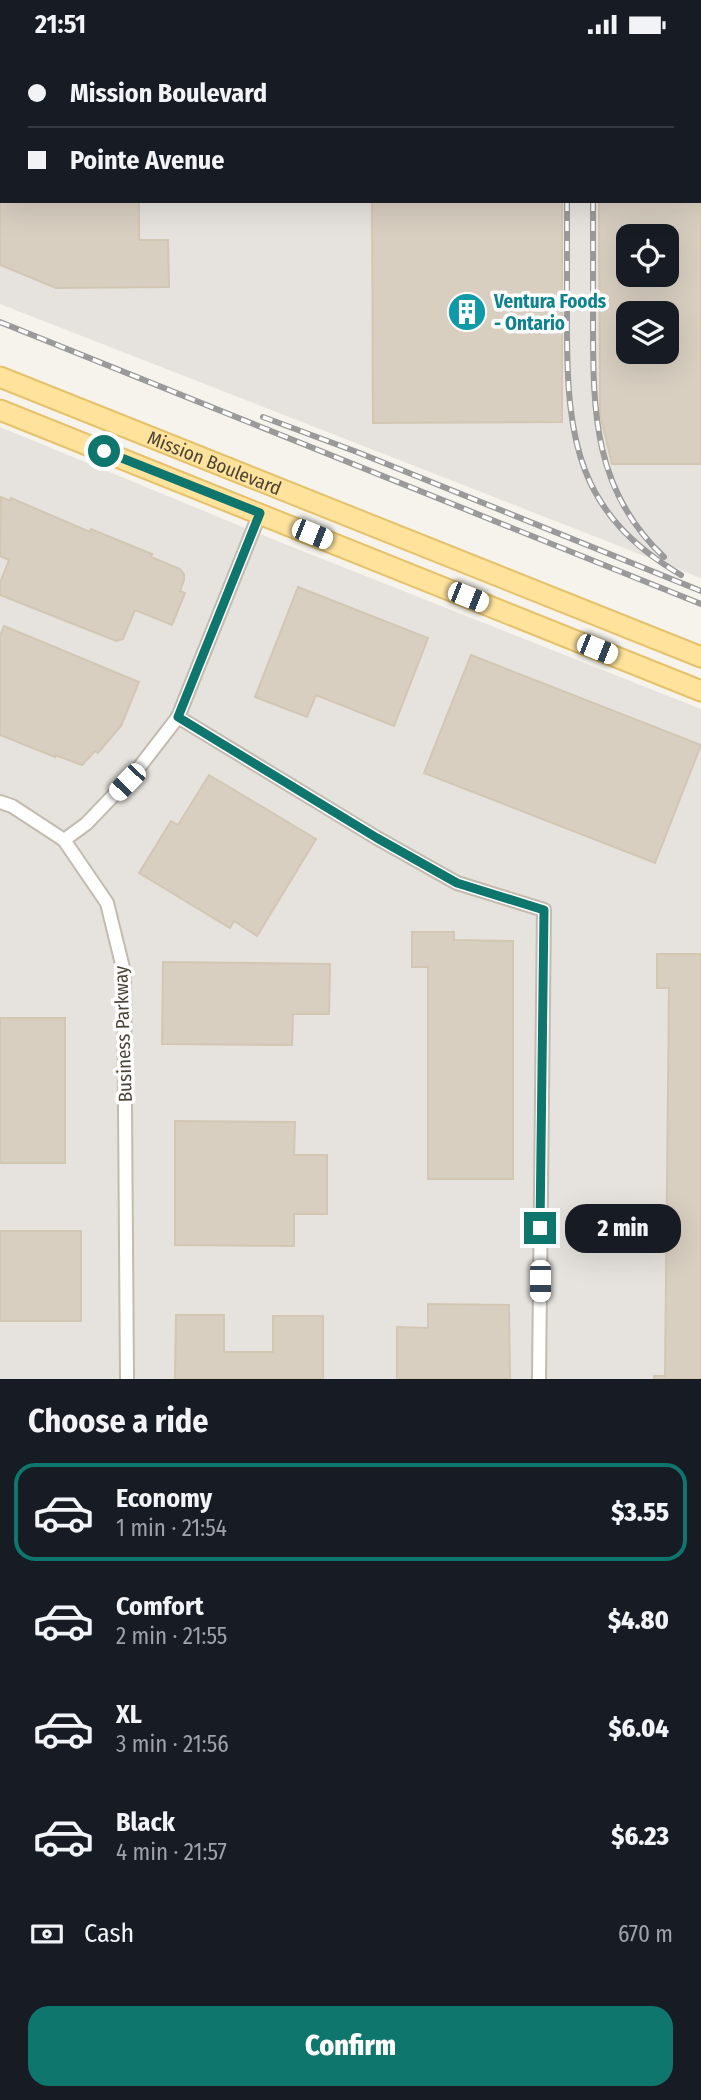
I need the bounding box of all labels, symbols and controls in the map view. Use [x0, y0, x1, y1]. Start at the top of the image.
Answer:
text: 21:51 [35, 9, 86, 40]
text: Mission Boulevard [70, 78, 267, 109]
text: Pointe Avenue [70, 145, 225, 176]
map controls [616, 224, 679, 364]
button: locate [616, 224, 679, 287]
place label: Ventura Foods - Ontario [493, 290, 607, 335]
building icon: Ventura Foods - Ontario [446, 291, 488, 333]
button: layers [616, 301, 679, 364]
street label: Mission Boulevard [144, 426, 285, 500]
route start [88, 435, 120, 467]
car [289, 516, 336, 552]
car [445, 579, 492, 615]
car [574, 631, 621, 667]
car [105, 760, 150, 804]
street label: Business Parkway [109, 965, 137, 1103]
callout: 2 min [564, 1203, 680, 1253]
route end [524, 1212, 556, 1244]
text: 2 min [598, 1214, 648, 1242]
car [530, 1260, 551, 1302]
text: Choose a ride [28, 1402, 209, 1440]
icon: car [32, 1481, 95, 1544]
text: Economy [116, 1483, 212, 1514]
text: $3.55 [611, 1497, 669, 1528]
text: 1 min · 21:54 [116, 1514, 227, 1542]
icon: car [32, 1589, 95, 1652]
text: Comfort [116, 1591, 204, 1622]
text: $4.80 [608, 1605, 669, 1636]
text: 2 min · 21:55 [116, 1622, 227, 1650]
icon: car [32, 1697, 95, 1760]
text: XL [116, 1699, 142, 1730]
text: $6.04 [608, 1713, 669, 1744]
text: 3 min · 21:56 [116, 1730, 229, 1758]
icon: car [32, 1805, 95, 1868]
text: Black [116, 1807, 175, 1838]
text: $6.23 [611, 1821, 669, 1852]
text: 4 min · 21:57 [116, 1838, 227, 1866]
icon: cash [28, 1915, 66, 1953]
text: Cash [84, 1918, 134, 1949]
text: 670 m [618, 1920, 673, 1948]
button: Confirm [28, 2006, 673, 2086]

